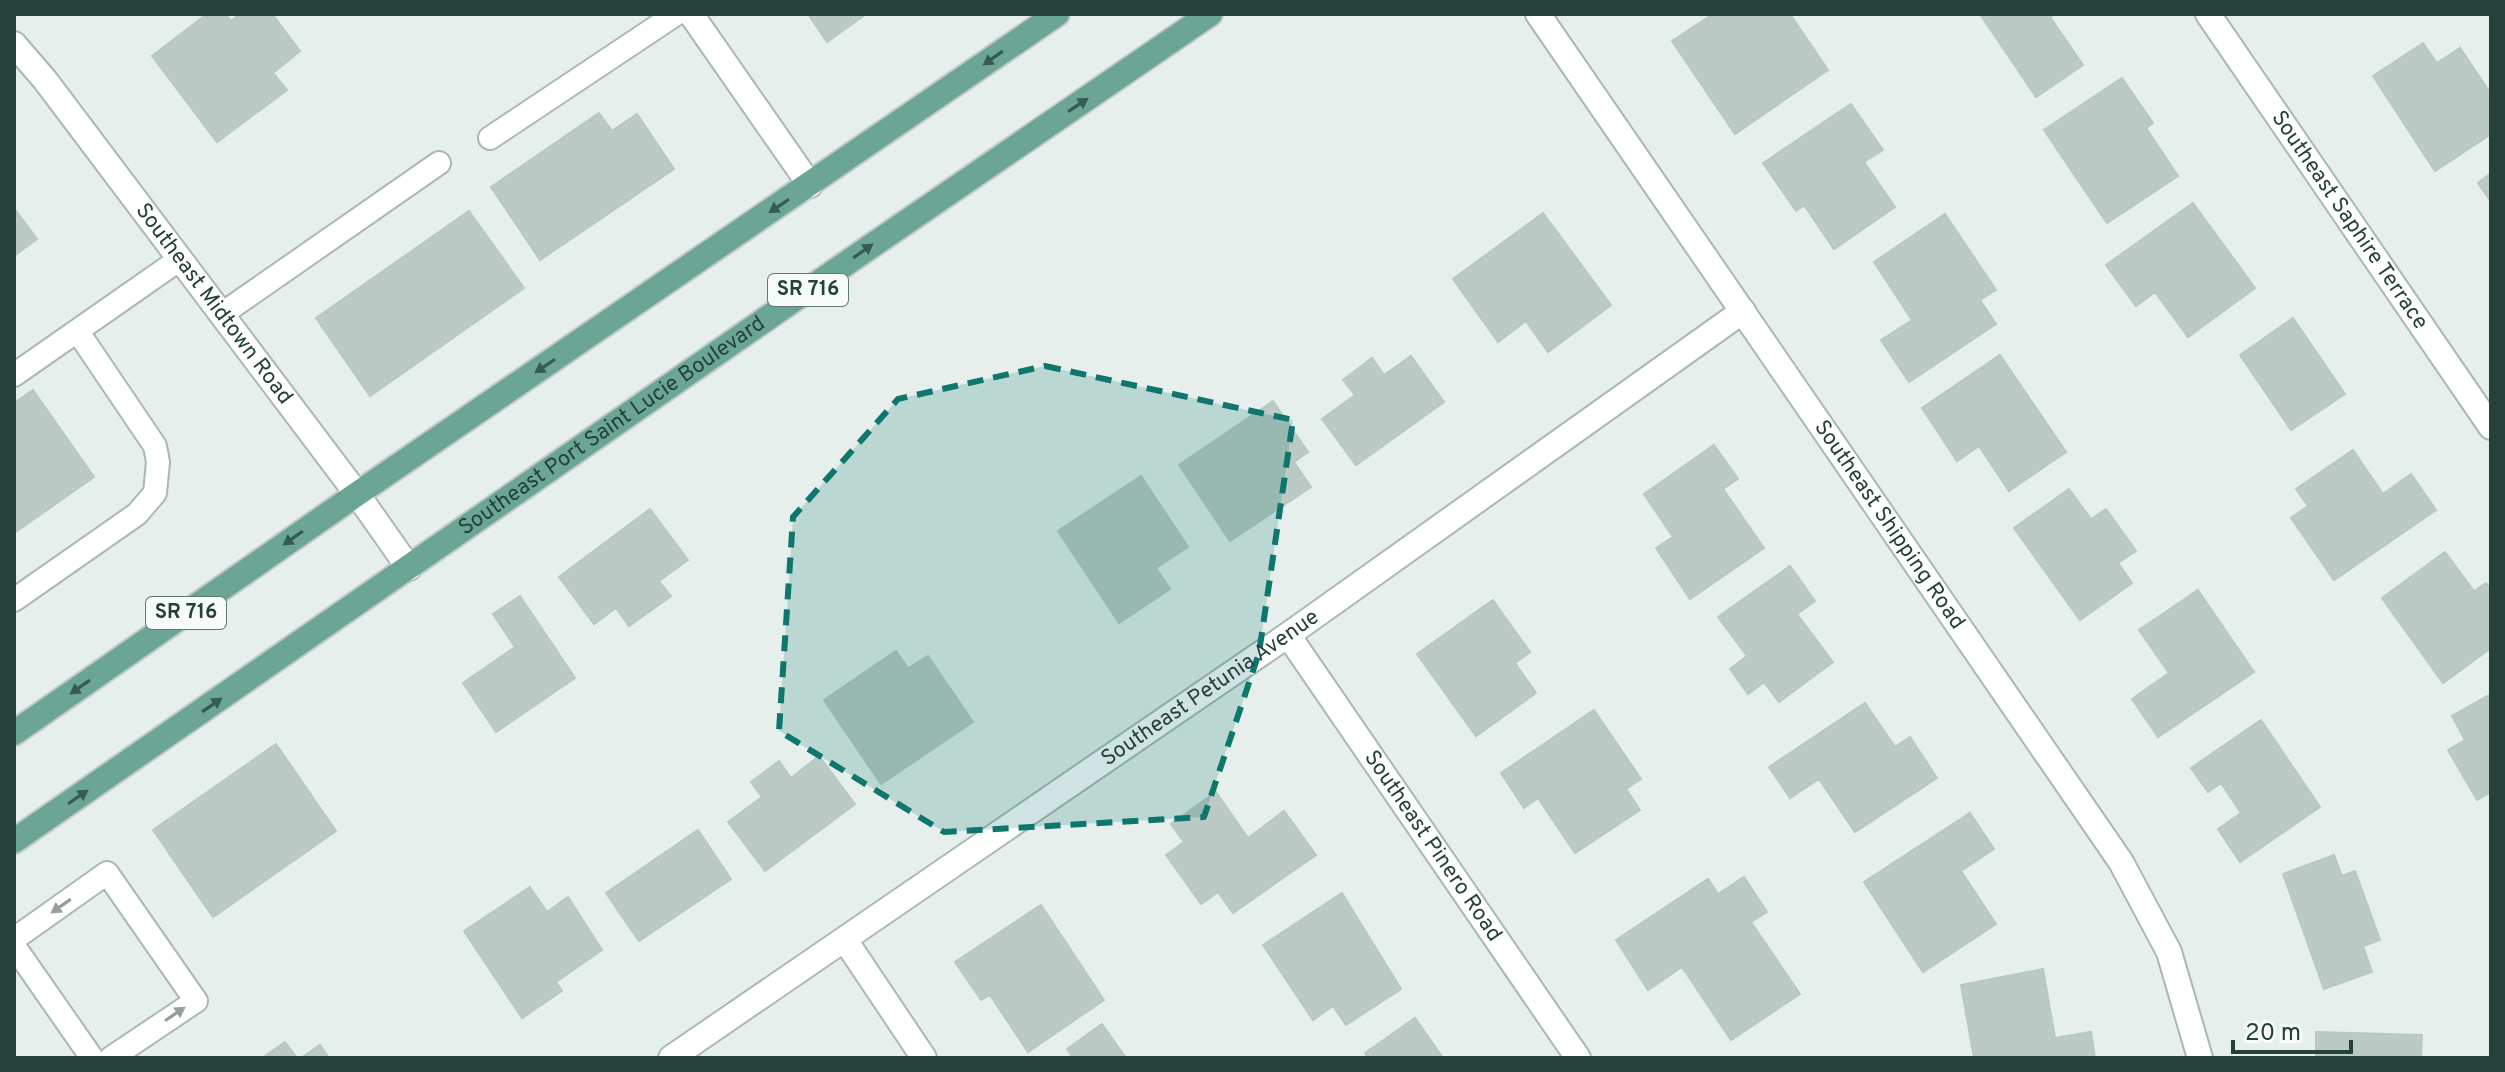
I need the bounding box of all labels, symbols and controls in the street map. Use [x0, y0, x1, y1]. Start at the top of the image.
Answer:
one-way arrow [983, 50, 1004, 65]
one-way arrow [1067, 97, 1088, 112]
street label: Southeast Saphire Terrace [2265, 106, 2434, 335]
street label: Southeast Midtown Road [129, 198, 298, 410]
one-way arrow [769, 198, 790, 213]
one-way arrow [853, 244, 874, 259]
road number: SR 716 [768, 274, 848, 306]
street label: Southeast Port Saint Lucie Boulevard [454, 310, 771, 542]
one-way arrow [534, 358, 556, 373]
street label: Southeast Shipping Road [1808, 415, 1971, 635]
one-way arrow [283, 530, 304, 545]
road number: SR 716 [146, 597, 226, 629]
street label: Southeast Petunia Avenue [1096, 604, 1324, 772]
one-way arrow [69, 679, 90, 694]
one-way arrow [201, 698, 222, 713]
street label: Southeast Pinero Road [1358, 745, 1508, 947]
one-way arrow [68, 790, 89, 805]
one-way arrow [50, 898, 71, 913]
scale bar [2233, 1004, 2351, 1054]
one-way arrow [165, 1007, 186, 1022]
text: 20 m [2245, 1019, 2301, 1049]

